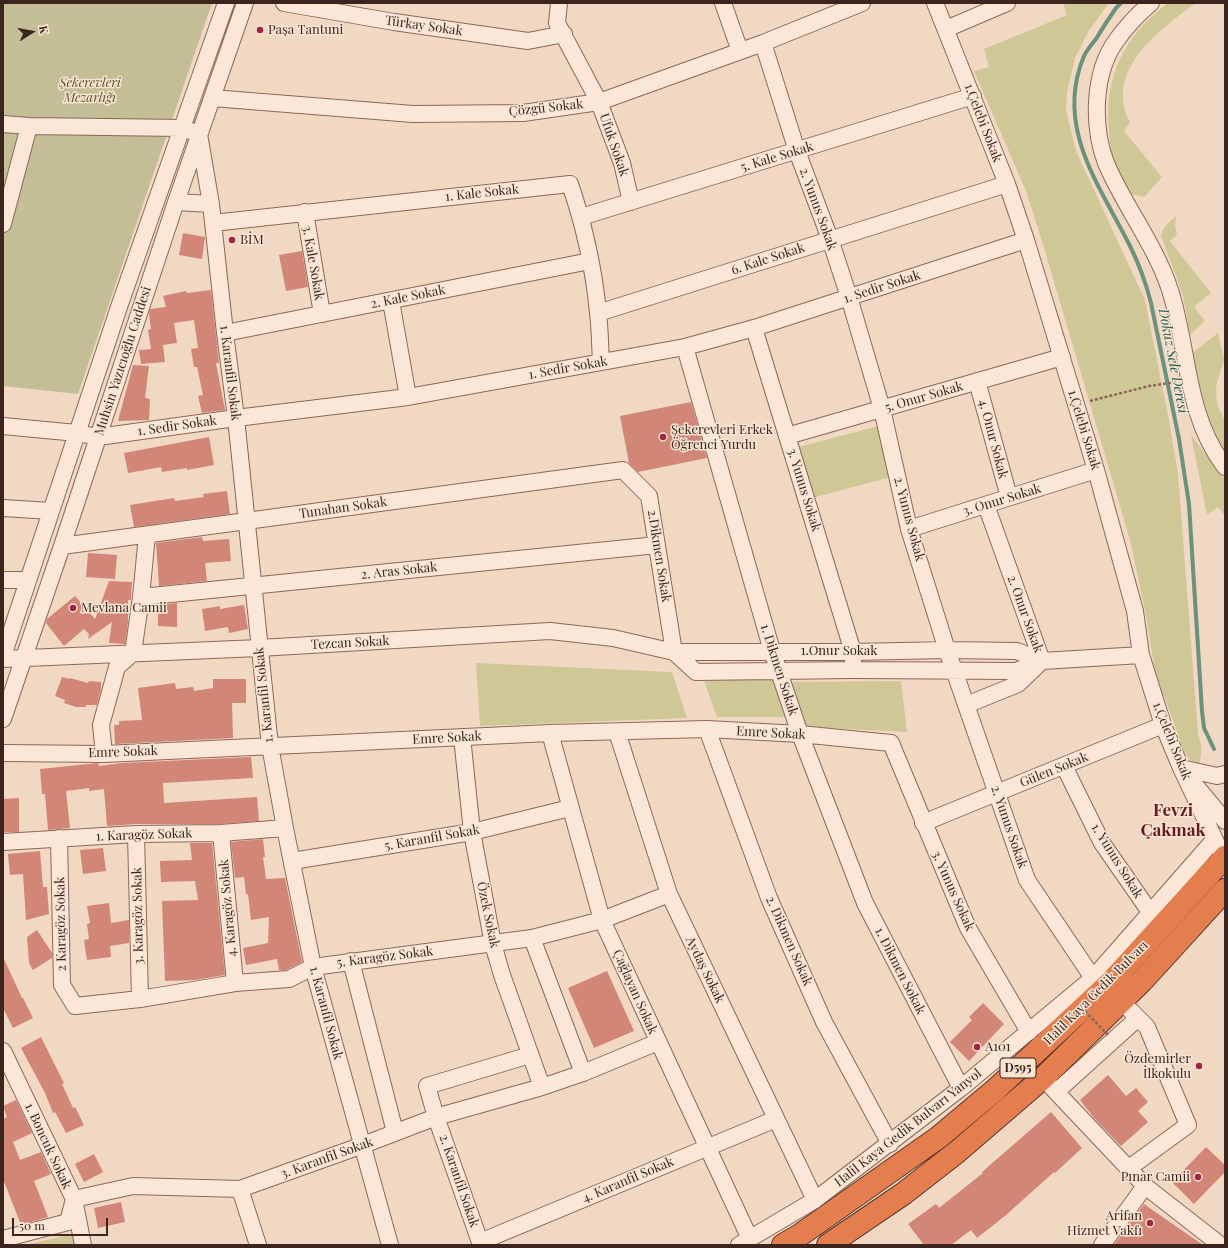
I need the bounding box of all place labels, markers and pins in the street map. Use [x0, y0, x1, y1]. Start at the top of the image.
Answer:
place label: Paşa Tantuni [268, 22, 343, 38]
marker: Paşa Tantuni [255, 25, 265, 35]
place label: BİM [240, 232, 264, 248]
marker: BİM [227, 235, 237, 245]
place label: Şekerevleri Erkek Öğrenci Yurdu [671, 422, 773, 453]
marker: Şekerevleri Erkek Öğrenci Yurdu [658, 432, 668, 442]
place label: Mevlana Camii [81, 600, 167, 616]
marker: Mevlana Camii [68, 603, 78, 613]
place label: A101 [985, 1039, 1011, 1055]
marker: A101 [972, 1042, 982, 1052]
place label: Özdemirler İlkokulu [1124, 1051, 1191, 1082]
marker: Özdemirler İlkokulu [1194, 1061, 1204, 1071]
place label: Pınar Camii [1121, 1169, 1190, 1185]
marker: Pınar Camii [1193, 1172, 1203, 1182]
place label: Arifan Hizmet Vakfı [1067, 1208, 1142, 1239]
marker: Arifan Hizmet Vakfı [1145, 1218, 1155, 1228]

